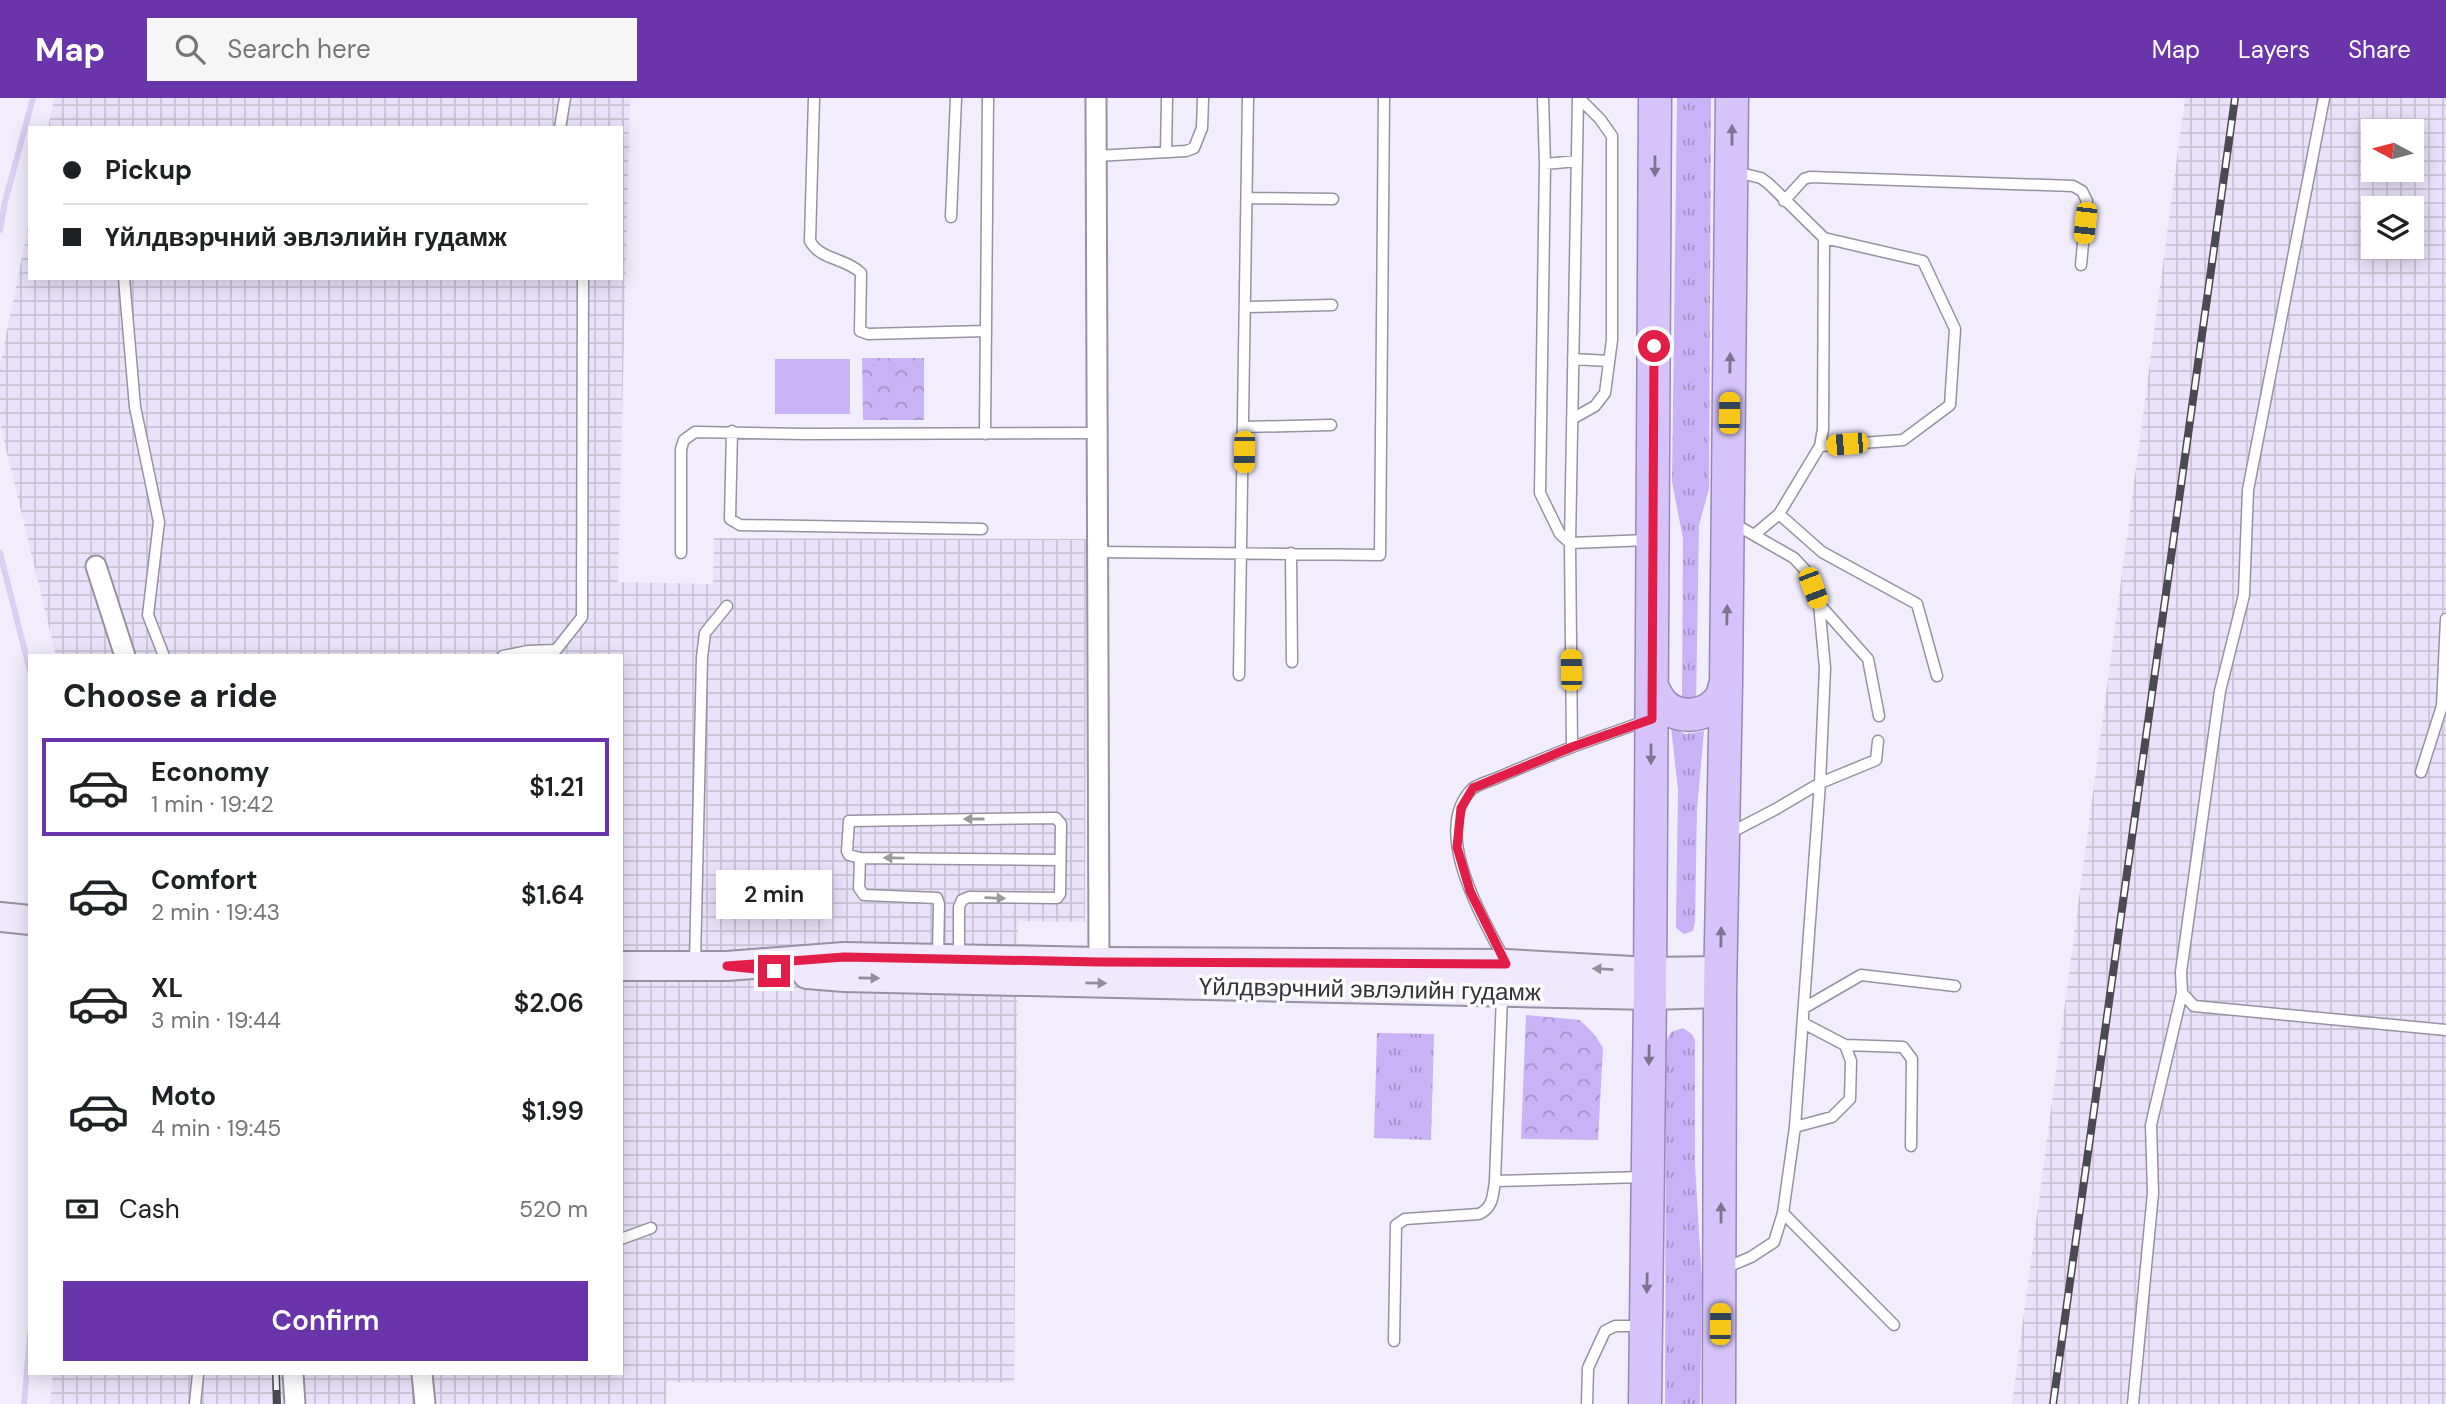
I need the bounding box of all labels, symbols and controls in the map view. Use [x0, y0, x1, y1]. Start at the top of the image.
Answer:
search box [147, 18, 637, 81]
text: Map [35, 28, 105, 71]
icon: search [171, 30, 209, 68]
text: Search here [227, 32, 371, 66]
text: Map [2152, 34, 2200, 65]
text: Layers [2238, 34, 2310, 65]
text: Share [2348, 34, 2411, 65]
north arrow [2361, 119, 2424, 182]
map controls [2361, 119, 2424, 259]
one-way arrow [1726, 124, 1738, 146]
text: Pickup [105, 153, 192, 187]
one-way arrow [1649, 155, 1661, 177]
button: layers [2361, 196, 2424, 259]
car [2073, 201, 2098, 245]
text: Үйлдвэрчний эвлэлийн гудамж [105, 220, 507, 254]
route start [1638, 330, 1670, 362]
one-way arrow [1724, 352, 1736, 374]
car [1719, 392, 1740, 434]
car [1234, 431, 1255, 473]
car [1826, 432, 1869, 456]
car [1796, 565, 1831, 611]
one-way arrow [1721, 604, 1733, 626]
car [1561, 649, 1582, 691]
text: Choose a ride [63, 675, 278, 717]
one-way arrow [1645, 743, 1657, 765]
text: Economy [151, 755, 269, 789]
icon: car [67, 756, 130, 819]
text: $1.21 [529, 770, 584, 804]
text: 1 min · 19:42 [151, 789, 274, 819]
one-way arrow [963, 813, 985, 825]
one-way arrow [883, 853, 905, 864]
text: Comfort [151, 863, 257, 897]
icon: car [67, 864, 130, 927]
callout: 2 min [716, 870, 832, 918]
text: $1.64 [521, 878, 584, 912]
text: 2 min [744, 879, 804, 909]
one-way arrow [984, 892, 1006, 904]
text: 2 min · 19:43 [151, 897, 280, 927]
one-way arrow [1715, 926, 1727, 948]
route end [758, 955, 790, 987]
one-way arrow [1592, 964, 1614, 975]
text: XL [151, 971, 183, 1005]
street label: Үйлдвэрчний эвлэлийн гудамж [1199, 971, 1541, 1007]
icon: car [67, 972, 130, 1035]
one-way arrow [858, 972, 880, 983]
one-way arrow [1085, 977, 1107, 988]
text: $2.06 [514, 986, 584, 1020]
text: 3 min · 19:44 [151, 1005, 281, 1035]
one-way arrow [1643, 1044, 1655, 1066]
text: Moto [151, 1079, 216, 1113]
icon: car [67, 1080, 130, 1143]
text: $1.99 [521, 1094, 584, 1128]
text: 4 min · 19:45 [151, 1113, 281, 1143]
icon: cash [63, 1190, 101, 1228]
text: Cash [119, 1192, 180, 1226]
text: 520 m [519, 1194, 588, 1224]
one-way arrow [1715, 1202, 1727, 1224]
one-way arrow [1641, 1272, 1652, 1294]
button: Confirm [63, 1281, 588, 1361]
car [1710, 1303, 1731, 1345]

